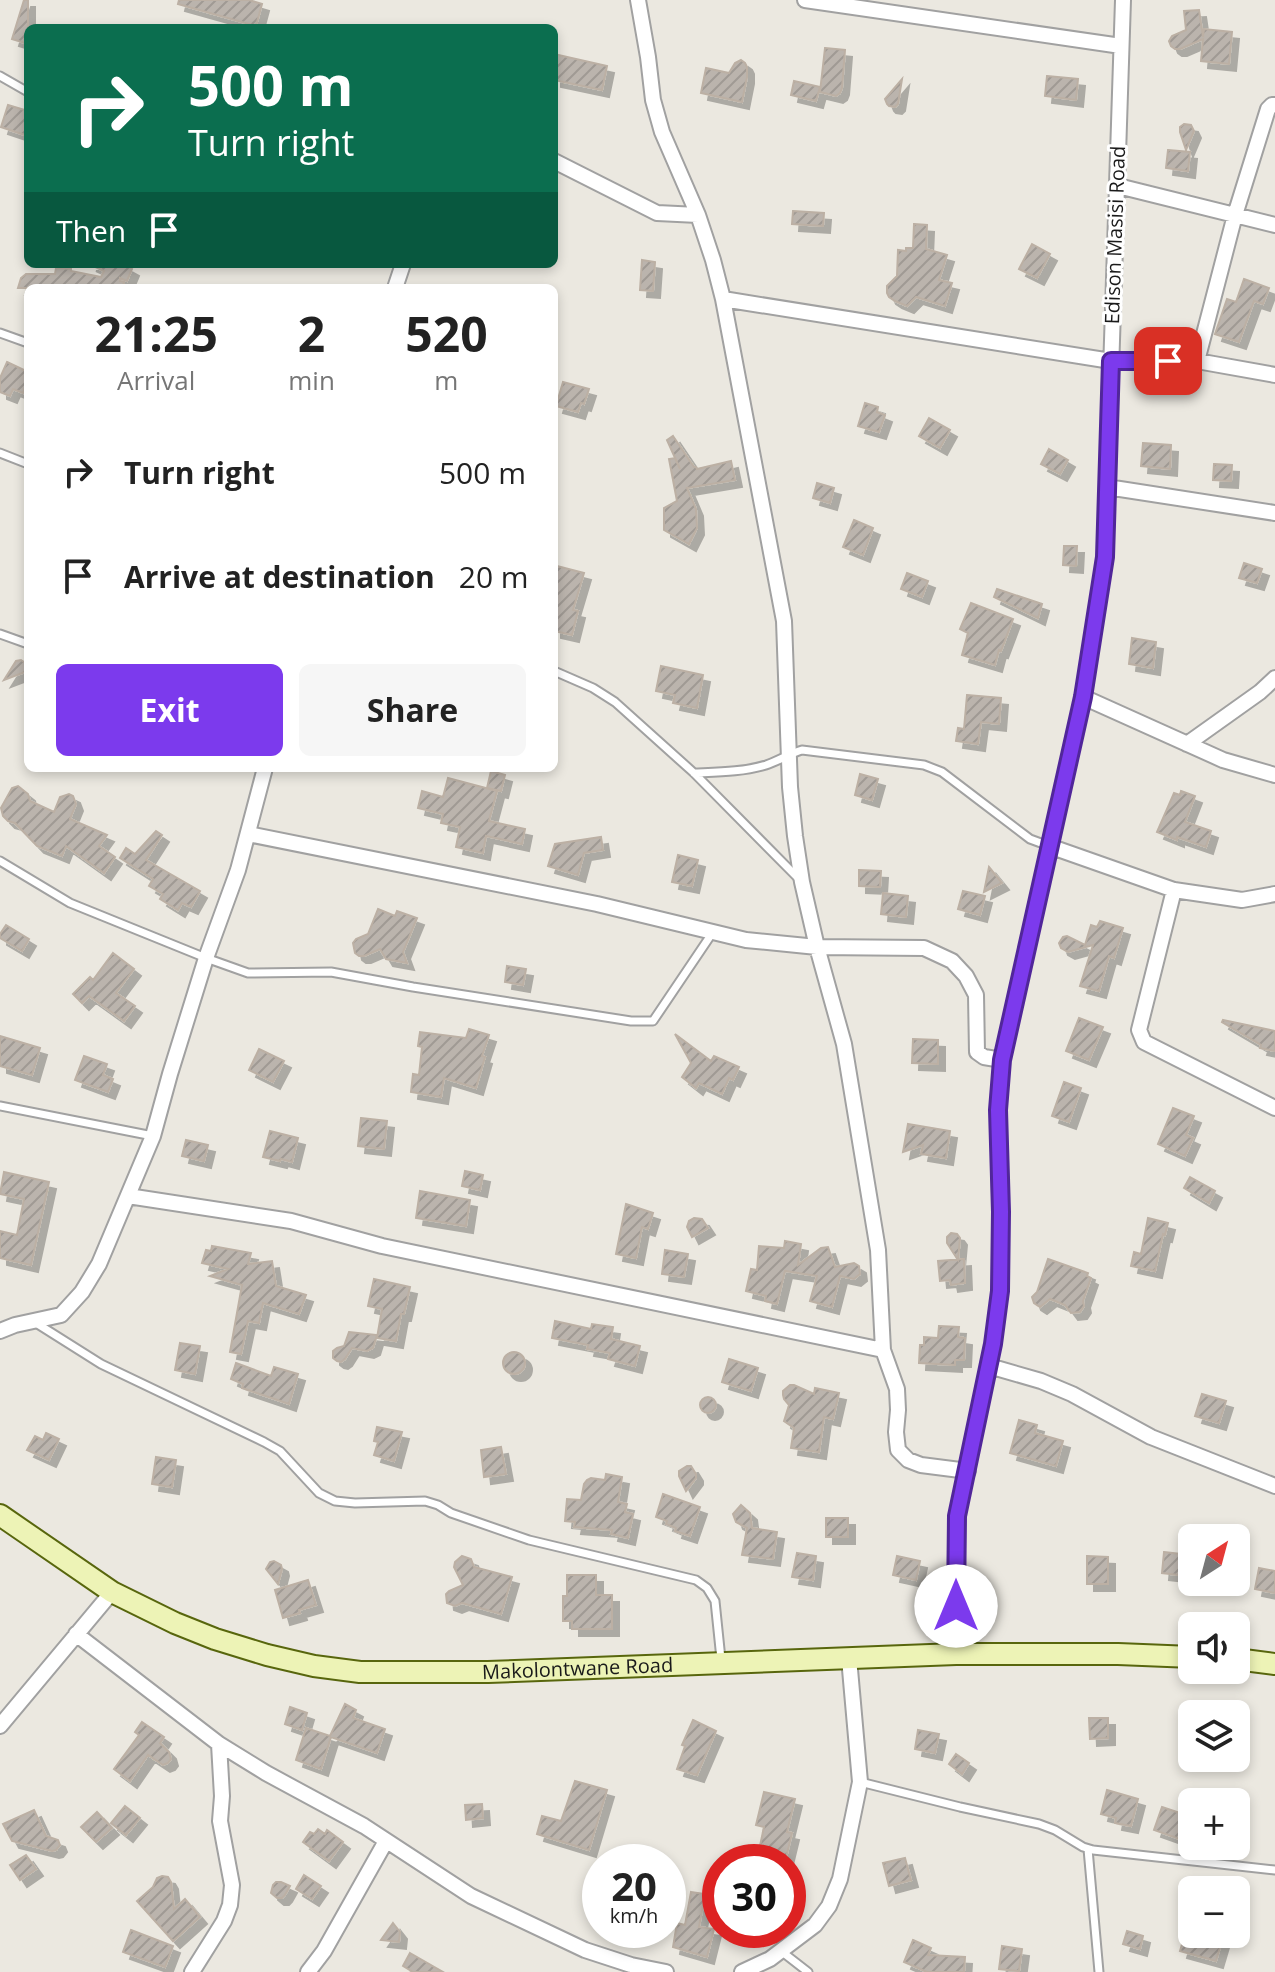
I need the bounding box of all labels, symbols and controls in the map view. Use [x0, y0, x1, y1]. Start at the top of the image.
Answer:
text: 500 m [188, 46, 354, 122]
icon: right [56, 56, 160, 160]
text: Turn right [188, 118, 354, 167]
street label: Edison Masisi Road [1098, 145, 1131, 325]
icon: arrive [142, 208, 186, 252]
text: Then [56, 210, 126, 251]
text: 21:25 [94, 301, 218, 366]
text: 2 [298, 301, 325, 366]
text: 520 [405, 301, 488, 366]
pin [1134, 327, 1202, 395]
icon: arrive [1146, 339, 1190, 383]
text: Arrival [117, 362, 195, 398]
text: min [288, 362, 335, 398]
text: m [434, 362, 458, 398]
icon: right [56, 450, 100, 494]
text: Turn right [124, 452, 275, 493]
text: 500 m [439, 452, 526, 493]
icon: arrive [56, 554, 100, 598]
text: Arrive at destination [124, 556, 435, 597]
text: 20 m [459, 556, 529, 597]
button: Exit [56, 664, 283, 756]
button: Share [299, 664, 526, 756]
north arrow [1178, 1524, 1250, 1596]
map controls [1178, 1524, 1250, 1948]
position arrow [914, 1564, 998, 1648]
button: sound [1178, 1612, 1250, 1684]
street label: Makolontwane Road [482, 1651, 674, 1685]
button: layers [1178, 1700, 1250, 1772]
button: + [1178, 1788, 1250, 1860]
speed limit sign: 30 [702, 1844, 806, 1948]
text: 20 [611, 1858, 657, 1913]
button: − [1178, 1876, 1250, 1948]
text: km/h [610, 1902, 658, 1929]

